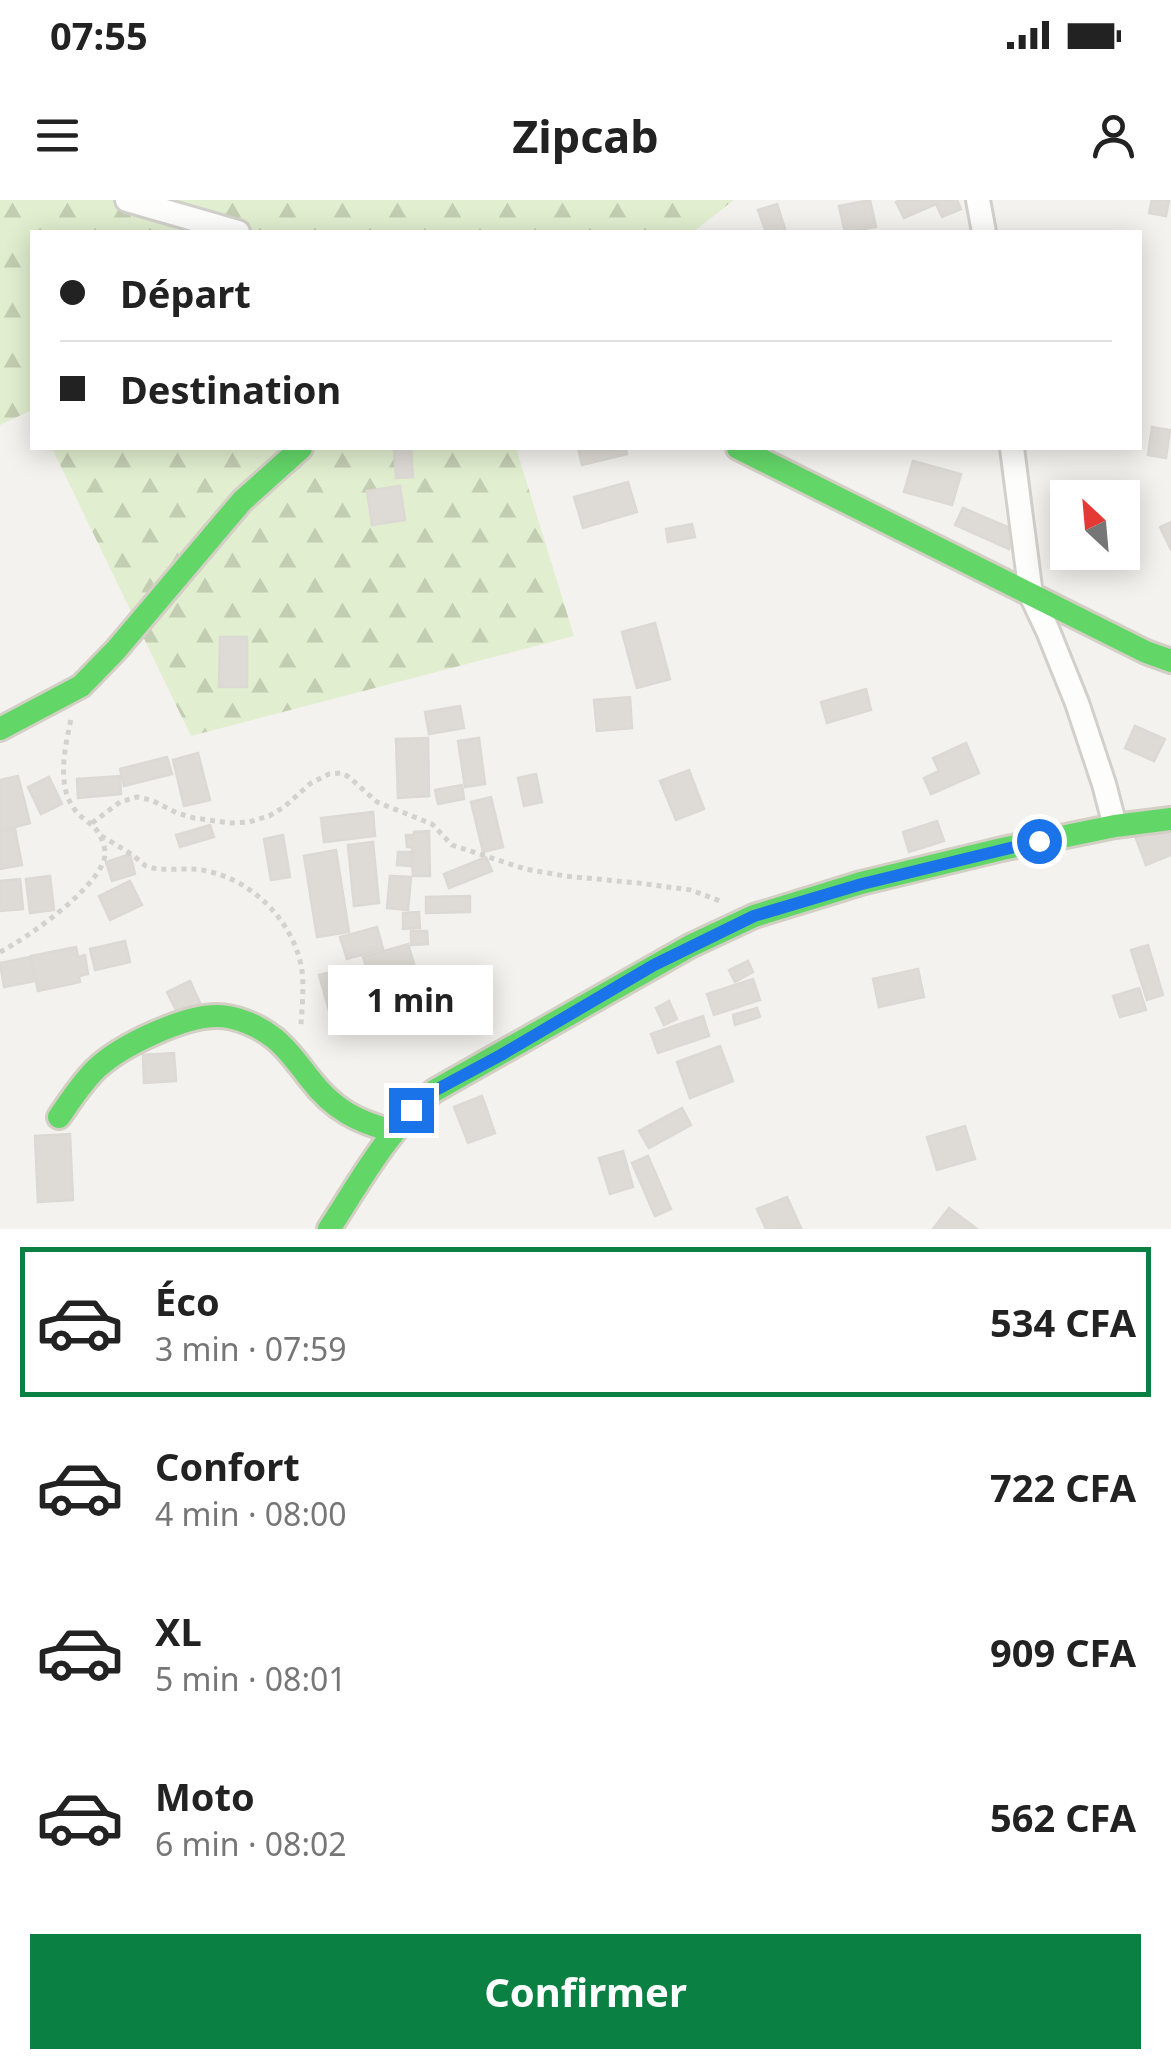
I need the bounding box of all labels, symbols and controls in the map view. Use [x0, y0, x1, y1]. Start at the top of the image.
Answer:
text: 07:55 [50, 9, 148, 61]
text: Zipcab [512, 105, 659, 166]
icon: menu [30, 108, 85, 163]
icon: person [1086, 108, 1141, 163]
text: Départ [120, 267, 251, 319]
text: Destination [120, 363, 341, 415]
north arrow [1050, 480, 1140, 570]
map controls [1050, 480, 1140, 570]
route start [1017, 819, 1062, 864]
callout: 1 min [328, 965, 494, 1035]
text: 1 min [366, 978, 455, 1021]
route end [389, 1088, 434, 1133]
text: Éco [155, 1275, 220, 1327]
icon: car [35, 1277, 125, 1367]
text: 534 CFA [990, 1296, 1136, 1348]
text: 3 min · 07:59 [155, 1327, 347, 1370]
text: Confort [155, 1440, 300, 1492]
icon: car [35, 1442, 125, 1532]
text: 722 CFA [990, 1461, 1136, 1513]
text: 4 min · 08:00 [155, 1492, 347, 1535]
text: XL [155, 1605, 202, 1657]
icon: car [35, 1607, 125, 1697]
text: 909 CFA [990, 1626, 1136, 1678]
text: 5 min · 08:01 [155, 1657, 347, 1700]
text: Moto [155, 1770, 255, 1822]
icon: car [35, 1772, 125, 1862]
text: 562 CFA [990, 1791, 1136, 1843]
text: 6 min · 08:02 [155, 1822, 347, 1865]
button: Confirmer [30, 1934, 1141, 2049]

